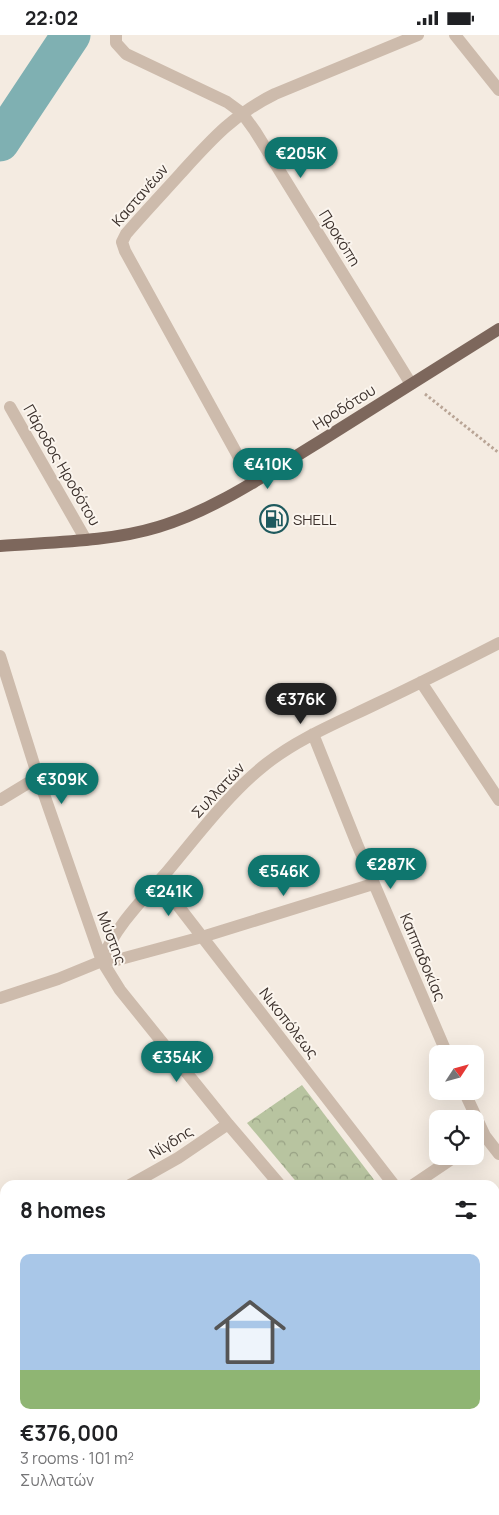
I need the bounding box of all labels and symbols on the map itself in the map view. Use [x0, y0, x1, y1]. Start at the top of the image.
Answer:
pin: €205K [266, 137, 336, 179]
street label: Καστανέων [107, 159, 173, 231]
street label: Προκόπη [314, 206, 366, 270]
street label: Ηροδότου [308, 379, 380, 435]
street label: Πάροδος Ηροδότου [19, 400, 105, 530]
pin: €410K [233, 447, 303, 490]
fuel station icon: SHELL [259, 504, 289, 534]
place label: SHELL [293, 509, 337, 530]
pin: €376K [266, 683, 336, 725]
street label: Συλλατών [187, 757, 250, 823]
pin: €309K [27, 763, 97, 805]
pin: €287K [356, 847, 426, 890]
pin: €546K [249, 855, 319, 897]
pin: €241K [134, 875, 204, 917]
street label: Μύστης [92, 909, 132, 967]
street label: Καππαδοκίας [395, 910, 451, 1004]
street label: Νικοπόλεως [255, 983, 323, 1063]
pin: €354K [142, 1041, 212, 1083]
north arrow [429, 1045, 484, 1100]
street label: Νίγδης [145, 1120, 197, 1164]

